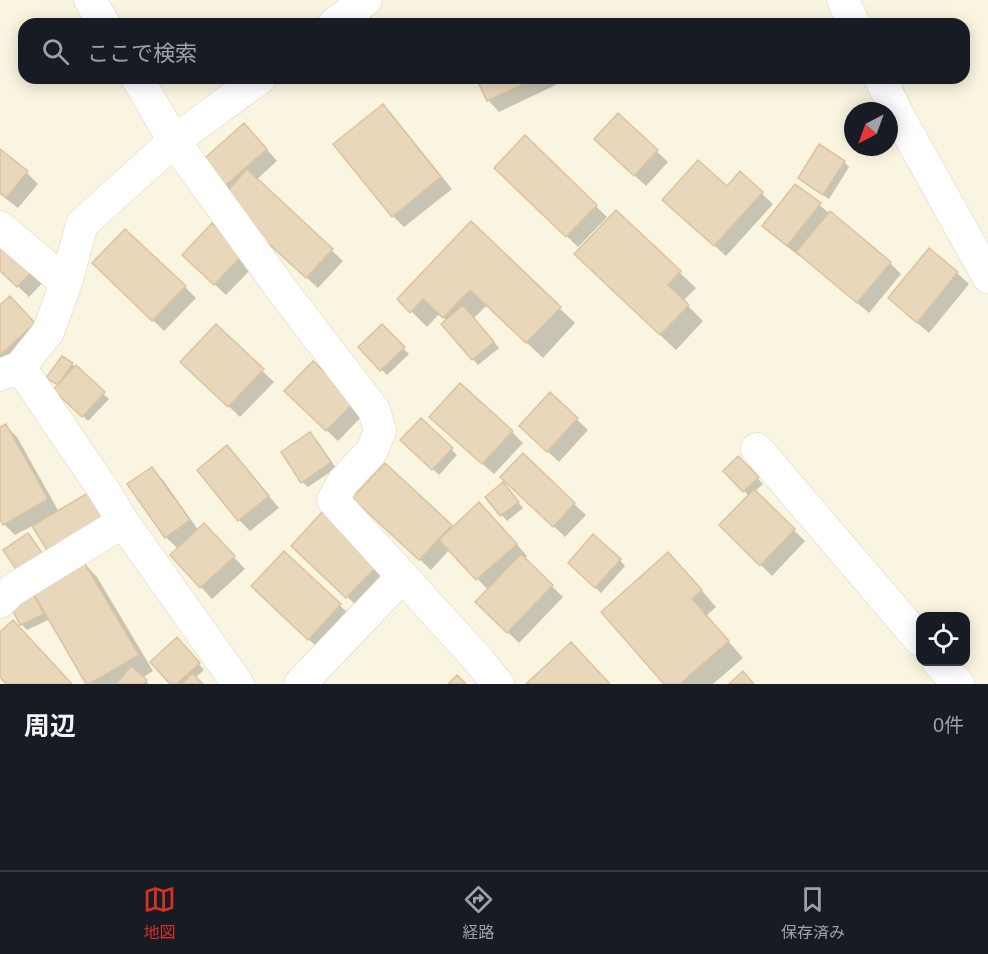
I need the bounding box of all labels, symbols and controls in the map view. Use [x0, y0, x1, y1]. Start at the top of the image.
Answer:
search box [18, 18, 970, 84]
icon: search [39, 35, 72, 68]
text: ここで検索 [87, 41, 197, 66]
north arrow [844, 102, 898, 156]
map controls [916, 612, 970, 666]
button: locate [916, 612, 970, 666]
text: 周辺 [24, 711, 76, 741]
text: 0件 [933, 714, 964, 736]
tab: 地図 [143, 883, 176, 943]
tab: 経路 [462, 883, 495, 943]
tab: 保存済み [781, 883, 845, 943]

